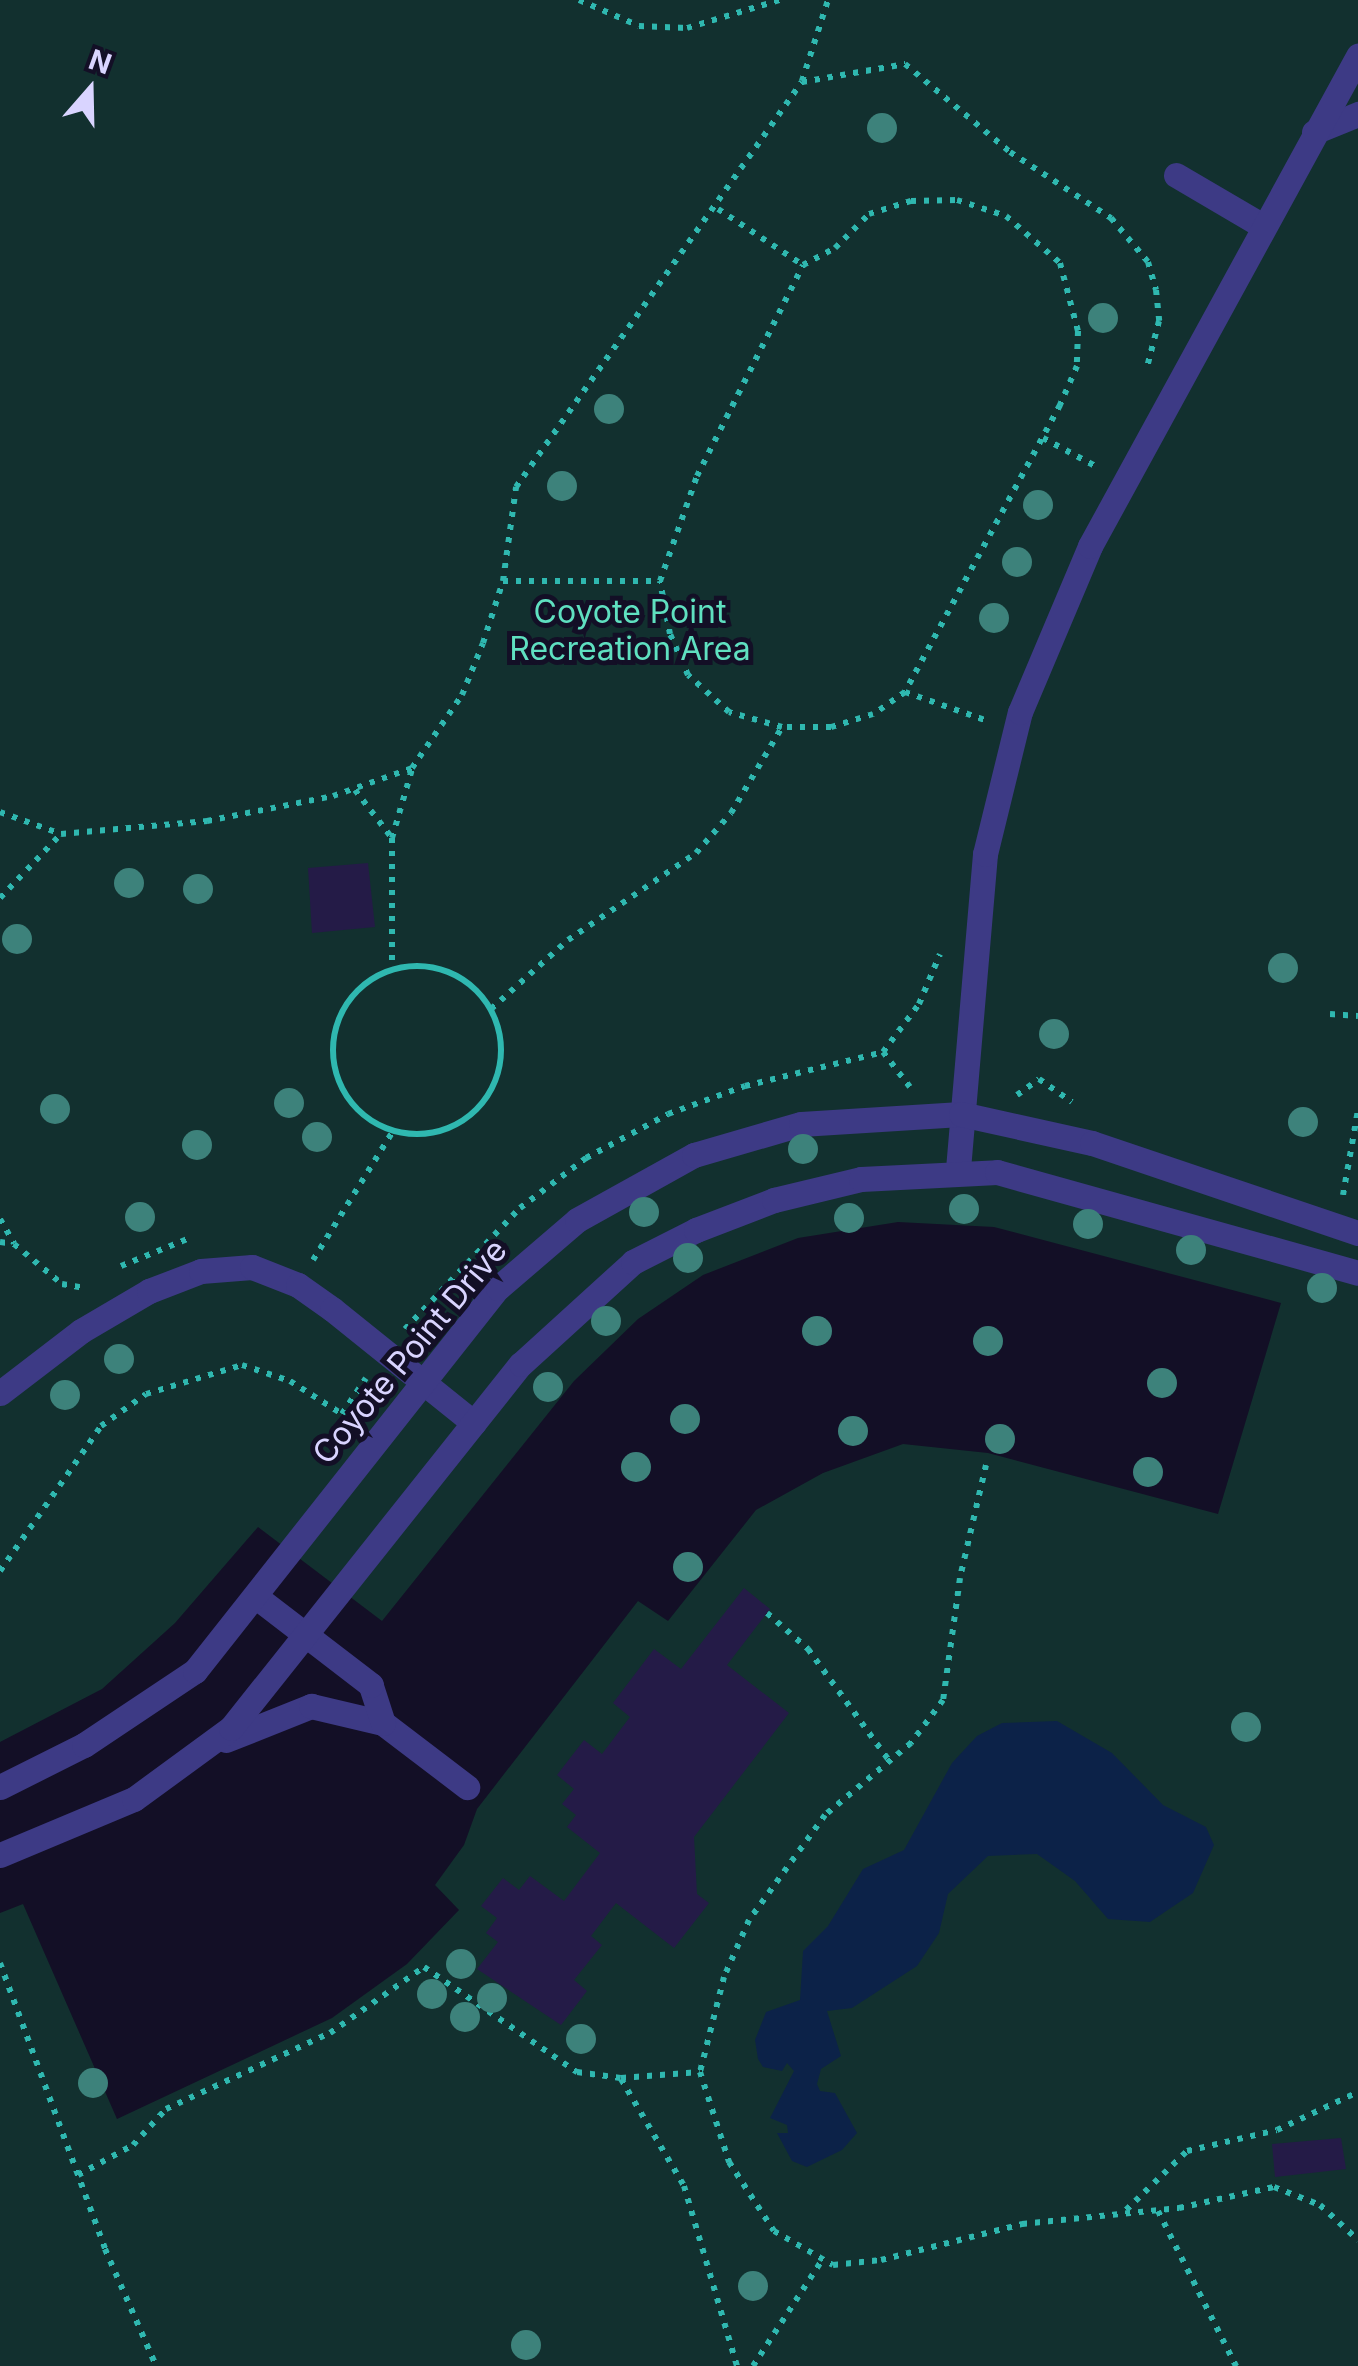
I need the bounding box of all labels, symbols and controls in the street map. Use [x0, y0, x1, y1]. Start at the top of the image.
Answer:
north arrow [40, 40, 140, 140]
text: N [84, 42, 116, 81]
park label: Coyote Point Recreation Area [509, 594, 751, 669]
street label: Coyote Point Drive [305, 1232, 515, 1472]

